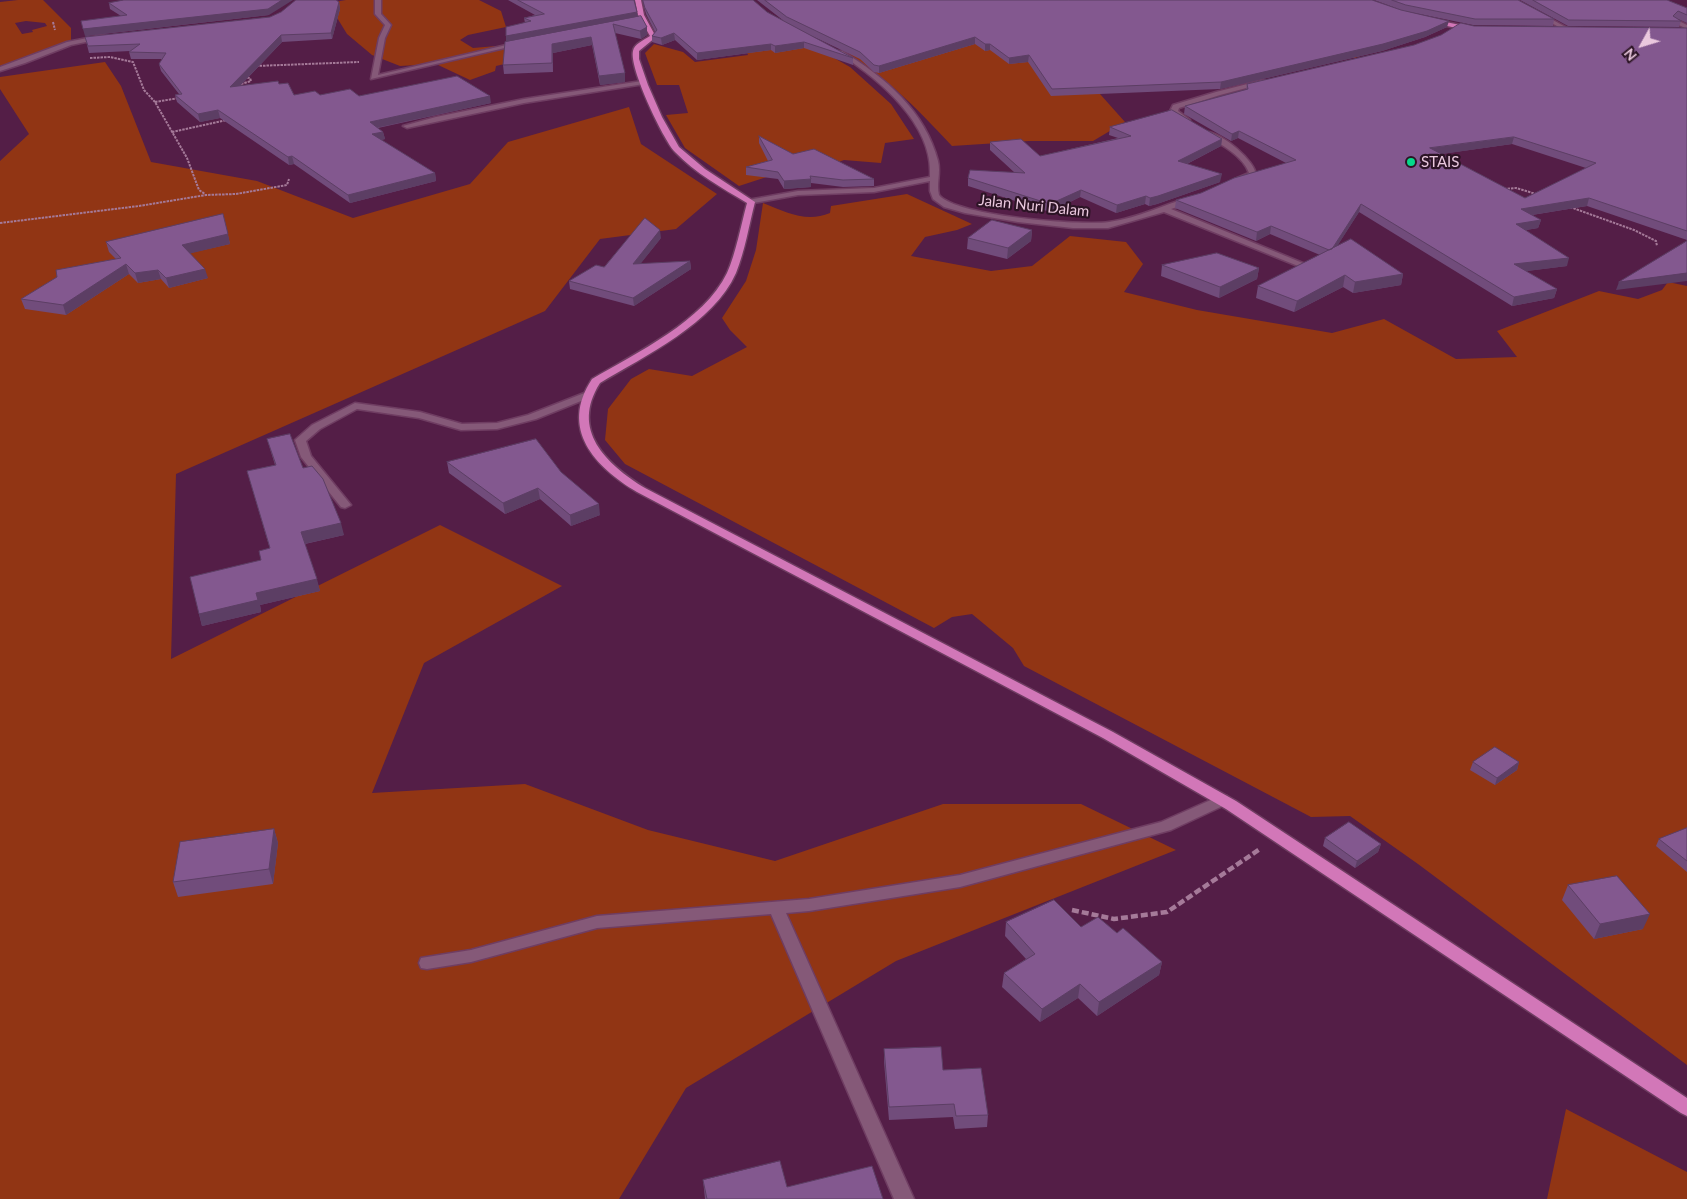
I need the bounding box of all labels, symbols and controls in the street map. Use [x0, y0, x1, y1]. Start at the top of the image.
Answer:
north arrow [1617, 20, 1667, 70]
text: N [1620, 45, 1640, 64]
place label: STAIS [1421, 153, 1459, 171]
marker: STAIS [1405, 156, 1417, 168]
street label: Jalan Nuri Dalam [978, 191, 1090, 221]

